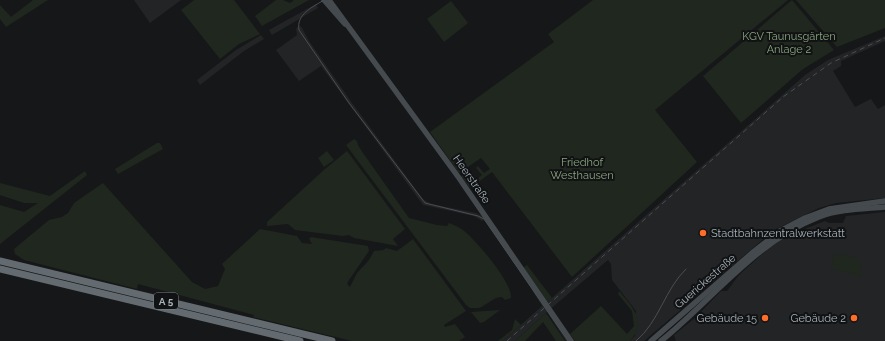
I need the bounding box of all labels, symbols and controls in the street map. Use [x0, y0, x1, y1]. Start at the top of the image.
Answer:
park label: KGV Taunusgärten Anlage 2 [742, 30, 836, 56]
street label: Heerstraße [450, 153, 493, 206]
park label: Friedhof Westhausen [550, 156, 614, 182]
place label: Stadtbahnzentralwerkstatt [711, 227, 845, 240]
marker: Stadtbahnzentralwerkstatt [698, 228, 708, 238]
street label: Guerickestraße [672, 251, 739, 311]
road number: A 5 [154, 293, 178, 309]
place label: Gebäude 15 [697, 312, 757, 325]
place label: Gebäude 2 [791, 312, 846, 325]
marker: Gebäude 15 [760, 313, 770, 323]
marker: Gebäude 2 [849, 313, 859, 323]

